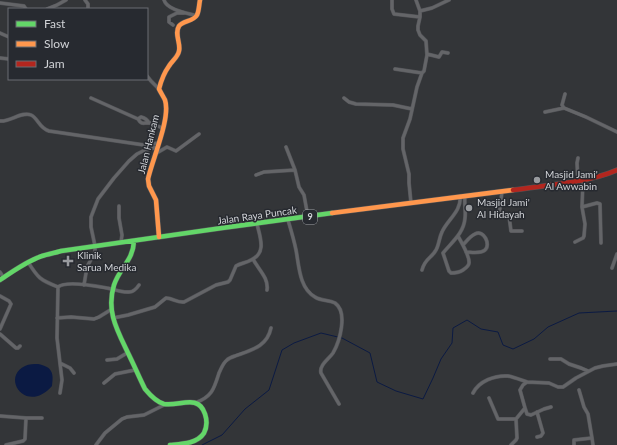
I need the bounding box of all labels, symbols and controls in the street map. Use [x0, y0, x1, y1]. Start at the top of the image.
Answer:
legend [8, 8, 148, 80]
text: Fast [44, 16, 66, 31]
text: Slow [44, 36, 70, 51]
text: Jam [44, 56, 65, 71]
street label: Jalan Hankam [135, 113, 161, 175]
place label: Masjid Jami' Al Awwabin [545, 168, 598, 192]
marker: Masjid Jami' Al Awwabin [532, 175, 542, 185]
place label: Masjid Jami' Al Hidayah [477, 196, 530, 220]
street label: Jalan Raya Puncak [217, 203, 298, 227]
marker: Masjid Jami' Al Hidayah [464, 203, 474, 213]
road number: 9 [303, 210, 317, 224]
place label: Klinik Sarua Medika [77, 249, 137, 273]
marker: Klinik Sarua Medika [62, 255, 74, 267]

